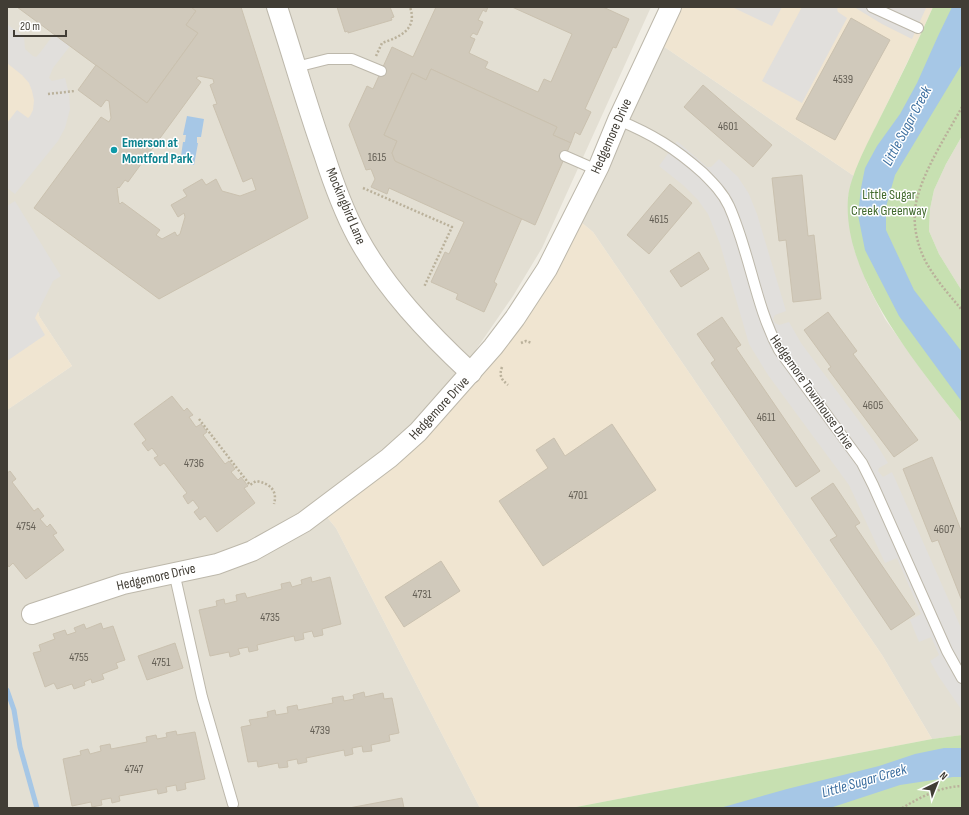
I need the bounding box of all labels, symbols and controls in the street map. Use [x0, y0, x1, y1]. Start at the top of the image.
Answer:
scale bar [14, 12, 66, 38]
text: 20 m [20, 19, 40, 34]
house number: 4539 [833, 72, 853, 87]
water label: Little Sugar Creek [878, 83, 936, 169]
street label: Hedgemore Drive [587, 96, 635, 176]
house number: 4601 [718, 119, 739, 134]
place label: Emerson at Montford Park [122, 134, 193, 167]
marker: Emerson at Montford Park [109, 145, 119, 155]
house number: 1615 [368, 150, 386, 165]
street label: Mockingbird Lane [322, 165, 370, 247]
park label: Little Sugar Creek Greenway [851, 186, 927, 219]
house number: 4615 [649, 212, 669, 227]
street label: Hedgemore Townhouse Drive [766, 332, 858, 452]
street label: Hedgemore Drive [405, 373, 473, 443]
house number: 4605 [863, 398, 883, 413]
house number: 4611 [757, 410, 776, 425]
house number: 4736 [184, 456, 204, 471]
house number: 4701 [568, 488, 588, 503]
house number: 4754 [16, 519, 36, 534]
house number: 4607 [934, 522, 954, 537]
street label: Hedgemore Drive [115, 560, 197, 594]
house number: 4731 [413, 587, 432, 602]
house number: 4735 [260, 610, 280, 625]
house number: 4755 [69, 650, 89, 665]
house number: 4751 [152, 655, 171, 670]
house number: 4739 [310, 723, 330, 738]
water label: Little Sugar Creek [819, 760, 909, 802]
house number: 4747 [125, 762, 144, 777]
north arrow [917, 763, 957, 803]
text: N [937, 769, 950, 783]

